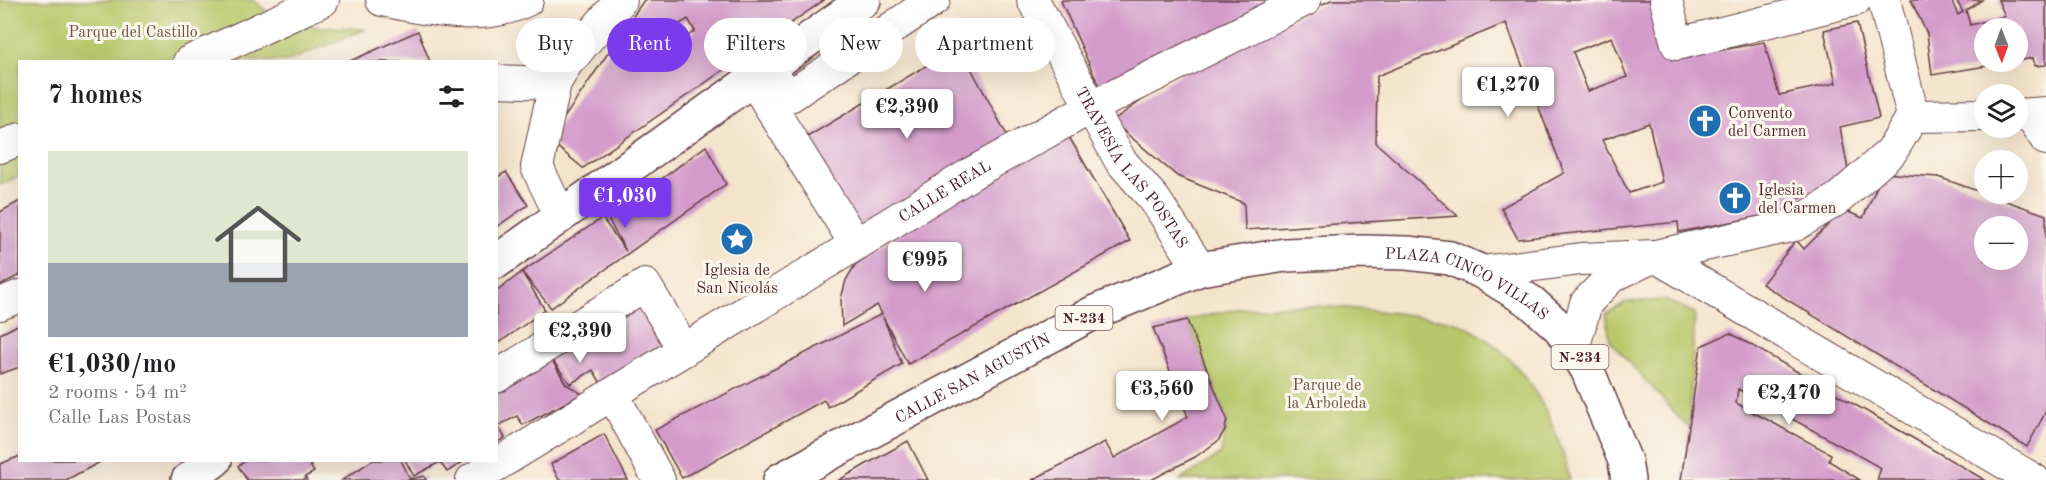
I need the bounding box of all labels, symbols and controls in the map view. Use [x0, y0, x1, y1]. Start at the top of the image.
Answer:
chip: Buy [516, 18, 595, 72]
chip: Rent [607, 18, 692, 72]
chip: Filters [704, 18, 807, 72]
chip: New [819, 18, 903, 72]
chip: Apartment [915, 18, 1055, 72]
north arrow [1974, 18, 2028, 72]
map controls [1974, 18, 2028, 270]
park label: Parque del Castillo [68, 25, 198, 41]
pin: €1,270 [1459, 67, 1557, 118]
text: €1,270 [1476, 76, 1540, 96]
icon: filters [435, 80, 468, 113]
text: 7 homes [48, 83, 142, 109]
button: layers [1974, 84, 2028, 138]
street label: TRAVESÍA LAS POSTAS [1072, 85, 1190, 252]
pin: €2,390 [858, 89, 956, 140]
text: €2,390 [875, 98, 939, 118]
church icon: Convento del Carmen [1687, 103, 1723, 139]
place label: Convento del Carmen [1728, 106, 1807, 140]
button: + [1974, 150, 2028, 204]
street label: CALLE REAL [896, 158, 994, 226]
pin: €1,030 [576, 178, 674, 229]
church icon: Iglesia del Carmen [1717, 180, 1753, 216]
place label: Iglesia del Carmen [1758, 183, 1837, 217]
text: €1,030 [593, 187, 657, 207]
icon: home [204, 190, 312, 298]
button: − [1974, 216, 2028, 270]
place icon: Iglesia de San Nicolás [719, 221, 755, 257]
pin: €995 [889, 242, 961, 293]
street label: PLAZA CINCO VILLAS [1385, 247, 1551, 324]
text: €995 [902, 251, 948, 271]
place label: Iglesia de San Nicolás [696, 263, 778, 297]
road number: N-234 [1056, 306, 1112, 330]
pin: €2,390 [531, 313, 629, 364]
text: €2,390 [548, 322, 612, 342]
street label: CALLE SAN AGUSTÍN [893, 331, 1053, 427]
road number: N-234 [1552, 345, 1608, 369]
text: €1,030/mo [48, 352, 176, 378]
pin: €3,560 [1113, 371, 1211, 422]
pin: €2,470 [1740, 375, 1838, 426]
park label: Parque de la Arboleda [1287, 378, 1367, 412]
text: €3,560 [1130, 380, 1194, 400]
text: 2 rooms · 54 m² [48, 383, 187, 403]
text: €2,470 [1757, 384, 1821, 404]
text: Calle Las Postas [48, 408, 191, 428]

